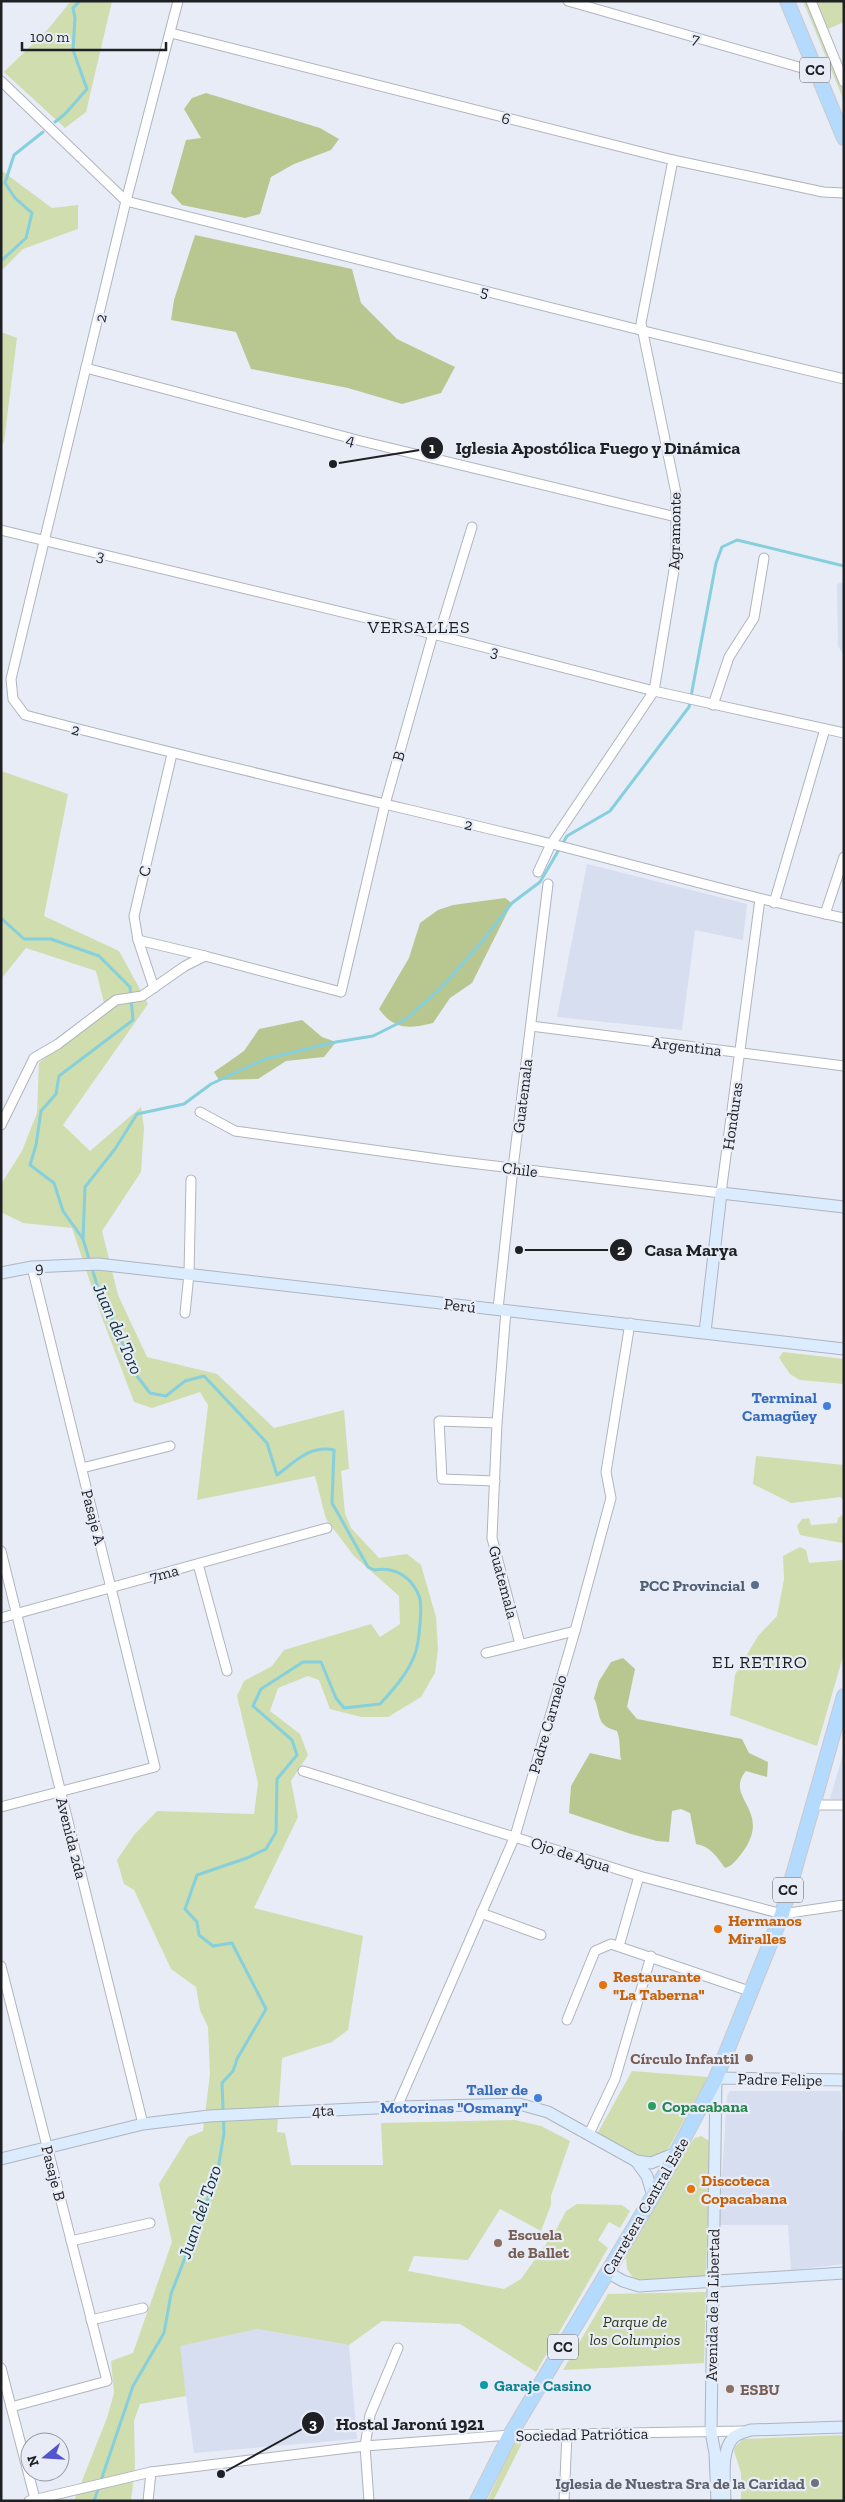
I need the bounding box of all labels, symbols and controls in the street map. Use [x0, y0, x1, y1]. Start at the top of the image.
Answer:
scale bar [22, 20, 166, 52]
text: 100 m [30, 28, 69, 46]
street label: 7 [690, 28, 703, 49]
road number: CC [800, 58, 830, 82]
street label: 6 [499, 108, 512, 129]
street label: 5 [479, 281, 491, 302]
street label: 2 [90, 312, 111, 324]
street label: 4 [344, 429, 358, 450]
callout: Iglesia Apostólica Fuego y Dinámica [420, 431, 751, 464]
text: Iglesia Apostólica Fuego y Dinámica [456, 437, 740, 459]
text: 1 [429, 439, 435, 457]
street label: Agramonte [664, 492, 685, 570]
street label: 3 [95, 545, 107, 566]
district label: VERSALLES [366, 616, 471, 638]
street label: 3 [489, 641, 501, 662]
street label: 2 [69, 719, 82, 740]
street label: B [388, 749, 409, 763]
street label: 2 [463, 814, 475, 835]
street label: C [134, 864, 155, 878]
street label: Argentina [651, 1033, 723, 1060]
street label: Guatemala [509, 1058, 537, 1134]
street label: Honduras [718, 1081, 747, 1151]
street label: Chile [501, 1158, 539, 1181]
callout: Casa Marya [609, 1233, 747, 1266]
text: Casa Marya [644, 1239, 738, 1261]
text: 2 [617, 1241, 625, 1259]
street label: 9 [34, 1258, 44, 1277]
water label: Juan del Toro [88, 1279, 148, 1378]
street label: Perú [443, 1294, 477, 1317]
place label: Terminal Camagüey [742, 1388, 818, 1425]
marker: Terminal Camagüey [821, 1400, 833, 1412]
street label: Pasaje A [77, 1487, 110, 1548]
street label: Guatemala [485, 1544, 522, 1621]
street label: 7ma [148, 1560, 181, 1586]
place label: PCC Provincial [639, 1576, 745, 1595]
marker: PCC Provincial [749, 1579, 761, 1591]
district label: EL RETIRO [712, 1651, 808, 1673]
street label: Padre Carmelo [524, 1672, 571, 1776]
street label: Avenida 2da [52, 1795, 91, 1881]
street label: Ojo de Agua [529, 1833, 613, 1876]
road number: CC [773, 1878, 803, 1902]
place label: Hermanos Miralles [728, 1911, 802, 1948]
marker: Hermanos Miralles [712, 1923, 724, 1935]
place label: Restaurante "La Taberna" [613, 1967, 705, 2004]
marker: Restaurante "La Taberna" [597, 1979, 609, 1991]
place label: Círculo Infantil [630, 2049, 739, 2068]
marker: Círculo Infantil [743, 2052, 755, 2064]
street label: Padre Felipe [738, 2069, 822, 2090]
place label: Taller de Motorinas "Osmany" [380, 2080, 528, 2117]
marker: Taller de Motorinas "Osmany" [532, 2092, 544, 2104]
place label: Copacabana [662, 2097, 748, 2116]
street label: 4ta [311, 2100, 335, 2121]
marker: Copacabana [646, 2100, 658, 2112]
street label: Carretera Central Este [598, 2134, 693, 2278]
street label: Pasaje B [37, 2143, 70, 2203]
water label: Juan del Toro [173, 2162, 226, 2263]
place label: Discoteca Copacabana [701, 2171, 787, 2208]
marker: Discoteca Copacabana [685, 2183, 697, 2195]
place label: Escuela de Ballet [508, 2225, 570, 2262]
street label: Avenida de la Libertad [702, 2228, 723, 2382]
marker: Escuela de Ballet [492, 2237, 504, 2249]
park label: Parque de los Columpios [589, 2312, 681, 2349]
road number: CC [548, 2334, 578, 2360]
place label: Garaje Casino [494, 2376, 592, 2395]
marker: Garaje Casino [478, 2379, 490, 2391]
place label: ESBU [740, 2380, 780, 2399]
marker: ESBU [724, 2383, 736, 2395]
callout: Hostal Jaronú 1921 [301, 2407, 495, 2440]
text: Hostal Jaronú 1921 [336, 2413, 484, 2435]
text: 3 [309, 2415, 317, 2433]
street label: Sociedad Patriótica [515, 2424, 649, 2445]
north arrow [20, 2432, 70, 2482]
text: N [23, 2453, 43, 2469]
place label: Iglesia de Nuestra Sra de la Caridad [555, 2474, 805, 2493]
marker: Iglesia de Nuestra Sra de la Caridad [809, 2477, 821, 2489]

